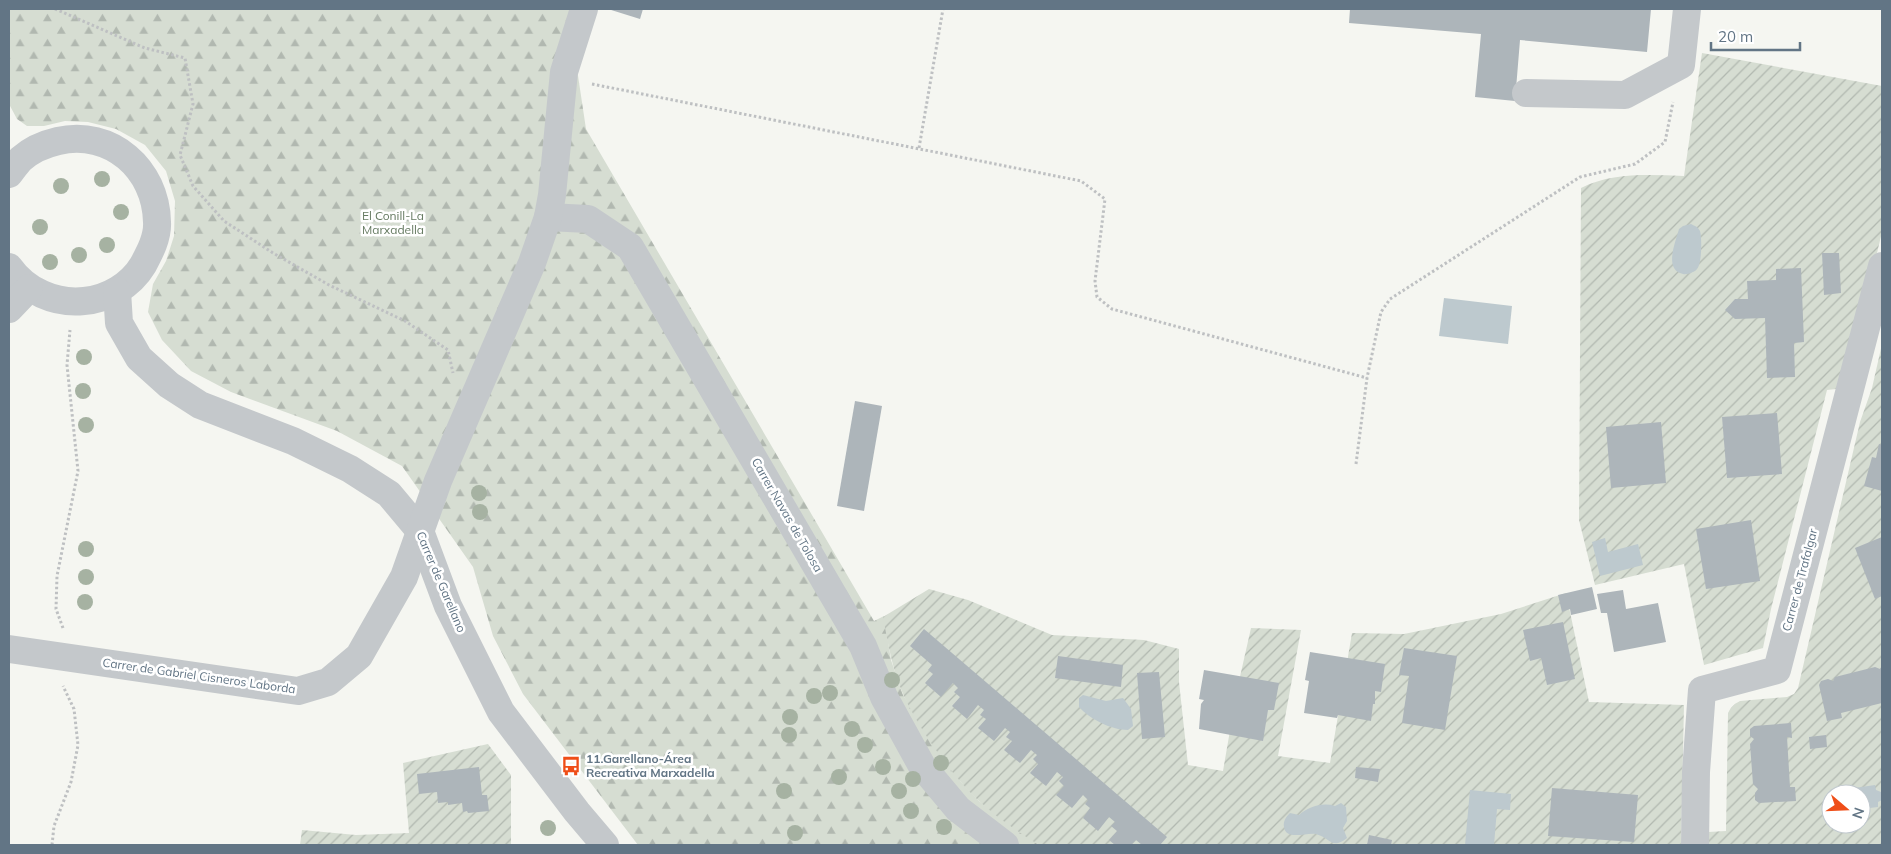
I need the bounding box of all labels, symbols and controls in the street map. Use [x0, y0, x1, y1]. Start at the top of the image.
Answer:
scale bar [1711, 20, 1800, 52]
text: 20 m [1718, 27, 1753, 46]
park label: El Conill-La Marxadella [362, 208, 424, 237]
street label: Carrer Navas de Tolosa [749, 455, 826, 575]
street label: Carrer de Trafalgar [1779, 526, 1821, 633]
street label: Carrer de Garellano [413, 529, 470, 635]
street label: Carrer de Gabriel Cisneros Laborda [102, 655, 297, 696]
place label: 11.Garellano-Área Recreativa Marxadella [586, 751, 715, 780]
bus stop icon: 11.Garellano-Área Recreativa Marxadella [560, 755, 582, 777]
north arrow [1821, 784, 1871, 834]
text: N [1848, 805, 1869, 821]

